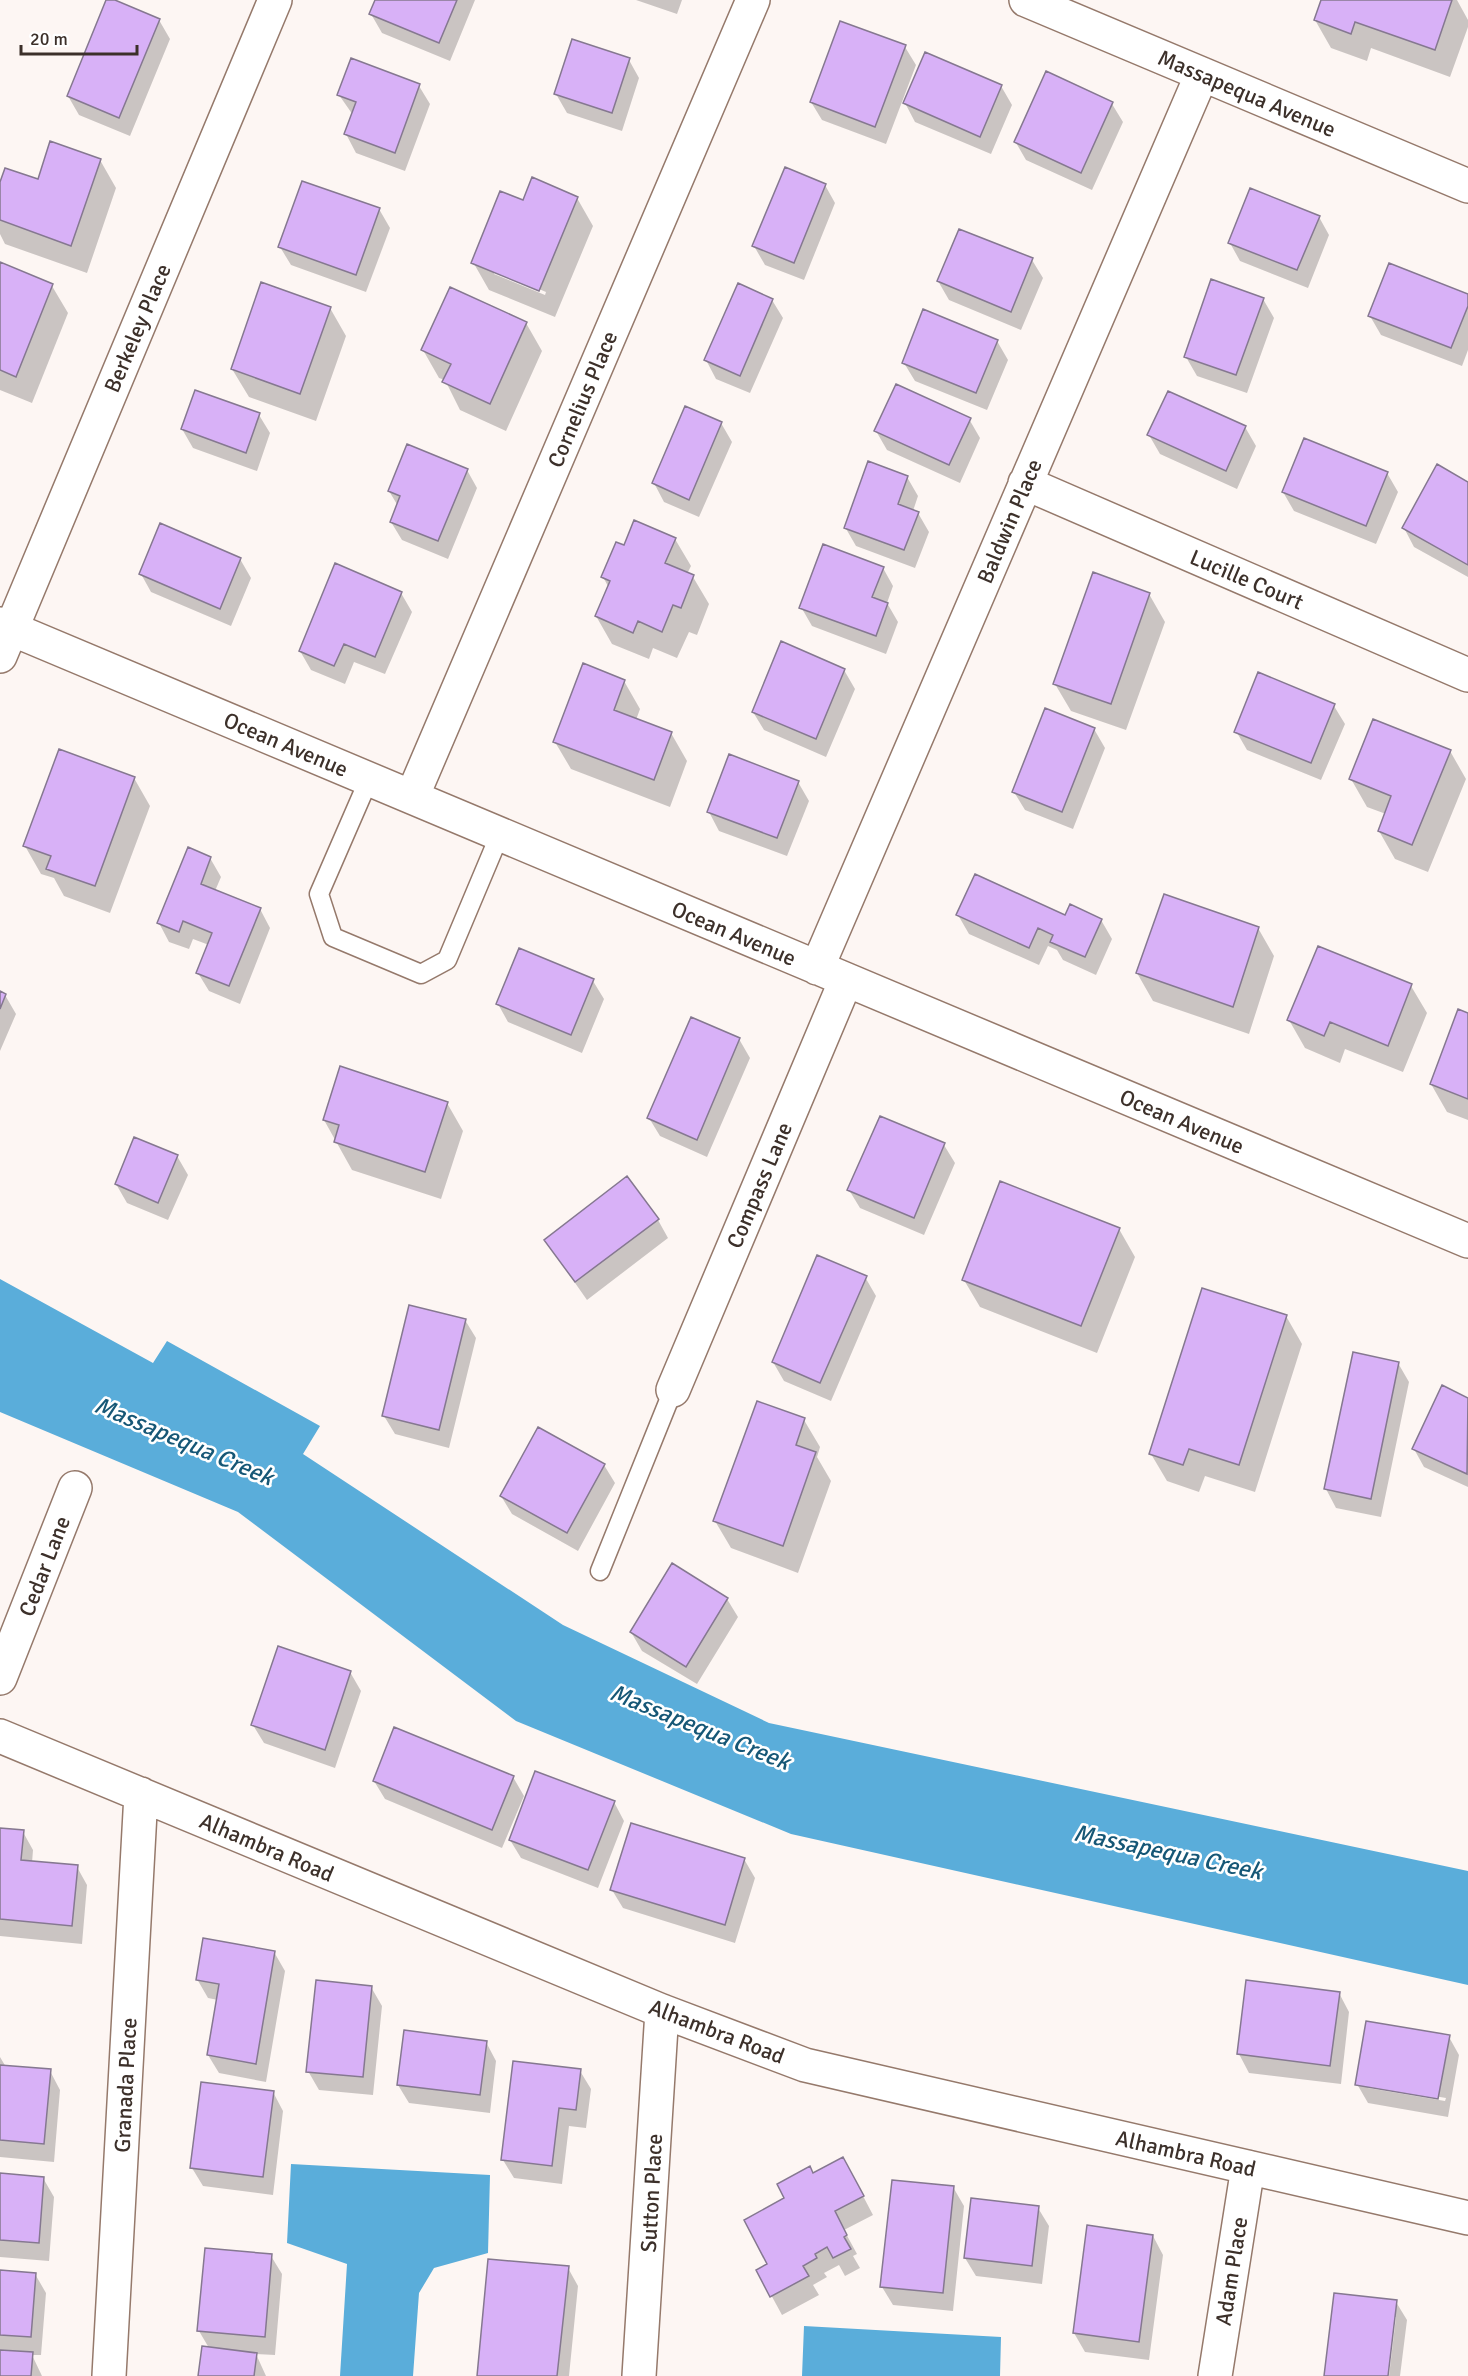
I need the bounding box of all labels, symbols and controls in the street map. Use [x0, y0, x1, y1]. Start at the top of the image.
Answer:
scale bar [21, 18, 136, 56]
text: 20 m [30, 28, 68, 50]
street label: Massapequa Avenue [1154, 44, 1340, 143]
street label: Berkeley Place [98, 260, 177, 397]
street label: Cornelius Place [542, 327, 623, 472]
street label: Baldwin Place [971, 455, 1048, 588]
street label: Lucille Court [1186, 543, 1308, 616]
street label: Ocean Avenue [220, 706, 352, 783]
street label: Ocean Avenue [668, 895, 800, 972]
street label: Ocean Avenue [1116, 1083, 1248, 1160]
street label: Compass Lane [721, 1118, 798, 1252]
water label: Massapequa Creek [90, 1390, 280, 1493]
street label: Cedar Lane [13, 1512, 76, 1620]
water label: Massapequa Creek [606, 1677, 796, 1778]
street label: Alhambra Road [196, 1807, 338, 1888]
water label: Massapequa Creek [1071, 1817, 1267, 1887]
street label: Alhambra Road [645, 1993, 788, 2070]
street label: Granada Place [108, 2017, 143, 2153]
street label: Alhambra Road [1113, 2124, 1259, 2183]
street label: Sutton Place [635, 2133, 668, 2253]
street label: Adam Place [1210, 2215, 1253, 2327]

